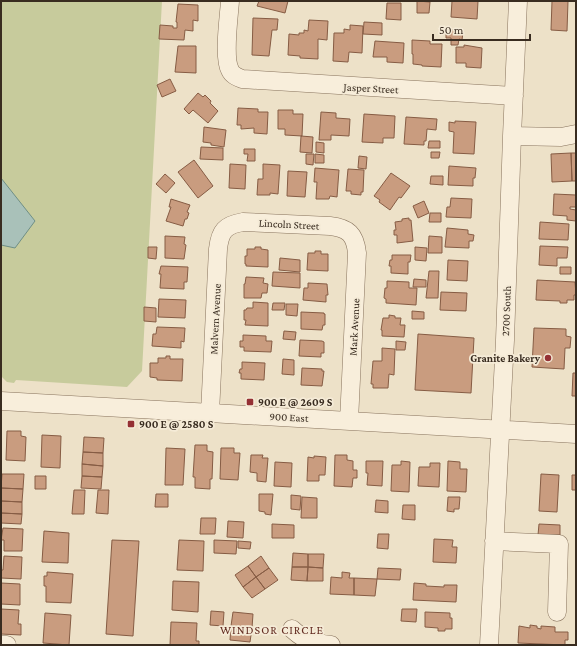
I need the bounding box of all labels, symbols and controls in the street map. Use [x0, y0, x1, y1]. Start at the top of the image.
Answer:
scale bar [433, 16, 530, 42]
text: 50 m [439, 23, 464, 37]
street label: Jasper Street [342, 81, 399, 96]
street label: Lincoln Street [258, 216, 320, 232]
street label: Malvern Avenue [207, 283, 223, 355]
street label: 2700 South [499, 285, 513, 336]
street label: Mark Avenue [346, 298, 362, 356]
place label: Granite Bakery [470, 352, 541, 364]
marker: Granite Bakery [543, 353, 553, 363]
place label: 900 E @ 2609 S [258, 396, 333, 408]
marker: 900 E @ 2609 S [245, 397, 255, 407]
street label: 900 East [269, 410, 309, 424]
place label: 900 E @ 2580 S [139, 418, 214, 430]
marker: 900 E @ 2580 S [126, 419, 136, 429]
district label: WINDSOR CIRCLE [220, 623, 324, 637]

